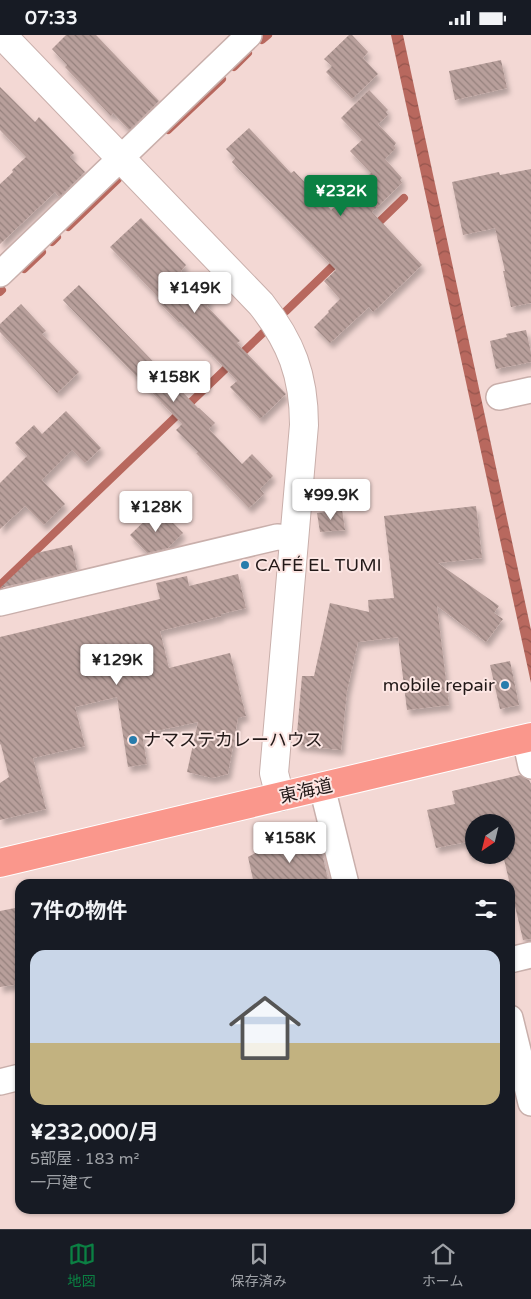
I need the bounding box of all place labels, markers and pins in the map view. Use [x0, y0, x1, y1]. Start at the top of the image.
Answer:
pin: ¥232K [306, 175, 376, 217]
pin: ¥149K [160, 271, 230, 314]
pin: ¥158K [139, 361, 209, 403]
pin: ¥99.9K [290, 479, 372, 521]
pin: ¥128K [121, 491, 191, 533]
place label: CAFÉ EL TUMI [255, 554, 382, 576]
marker: CAFÉ EL TUMI [239, 559, 251, 571]
pin: ¥129K [82, 643, 152, 686]
place label: mobile repair [383, 674, 495, 696]
marker: mobile repair [499, 679, 511, 691]
place label: ナマステカレーハウス [143, 729, 323, 751]
marker: ナマステカレーハウス [127, 734, 139, 746]
pin: ¥158K [255, 821, 325, 864]

